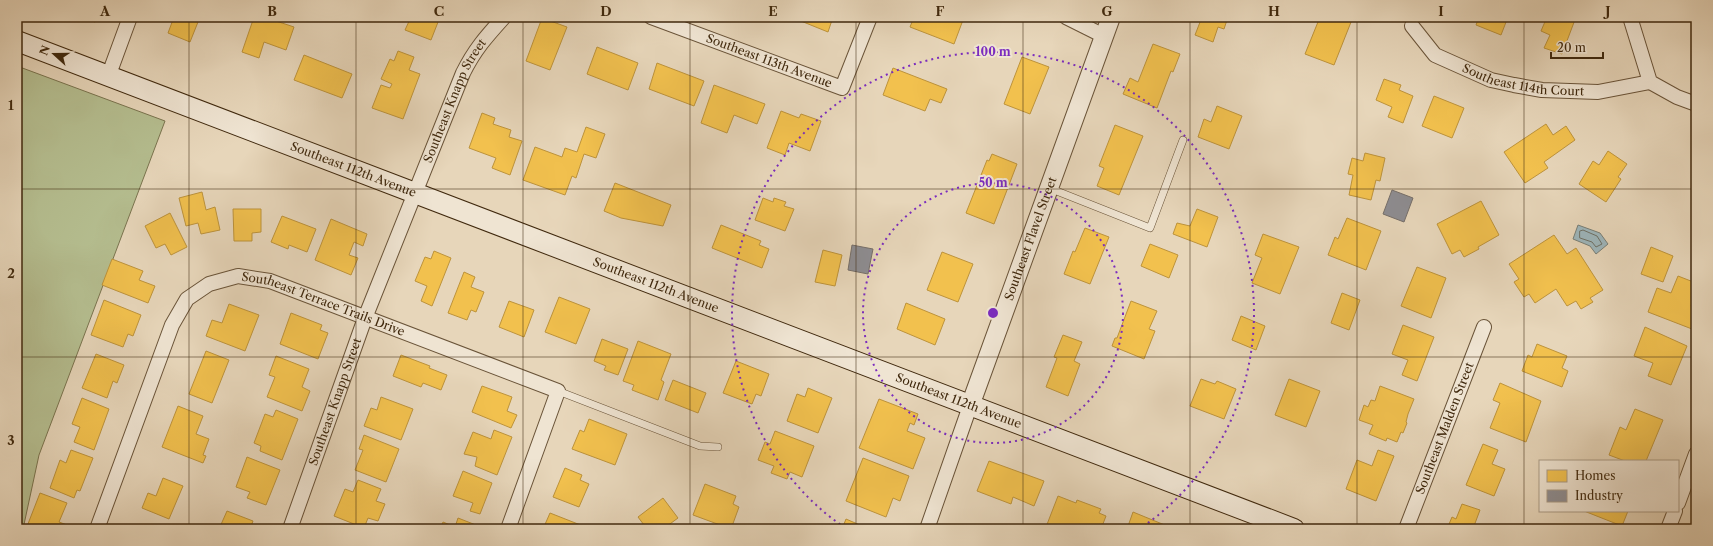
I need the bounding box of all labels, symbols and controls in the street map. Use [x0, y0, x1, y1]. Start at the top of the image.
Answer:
text: A [99, 3, 111, 19]
text: B [267, 3, 277, 19]
text: C [434, 3, 444, 19]
text: D [600, 3, 612, 19]
text: E [768, 3, 778, 19]
text: F [936, 3, 945, 19]
text: G [1101, 3, 1113, 19]
text: H [1268, 3, 1280, 19]
text: I [1438, 3, 1444, 19]
text: J [1603, 3, 1611, 19]
street label: Southeast 113th Avenue [704, 30, 835, 91]
north arrow [34, 34, 74, 74]
scale bar [1551, 34, 1603, 60]
street label: Southeast Knapp Street [420, 35, 490, 165]
text: 20 m [1557, 40, 1586, 55]
text: N [36, 43, 53, 57]
text: 100 m [975, 44, 1011, 59]
street label: Southeast 114th Court [1460, 60, 1585, 99]
text: 1 [8, 97, 14, 113]
street label: Southeast 112th Avenue [288, 138, 419, 200]
street label: Southeast Flavel Street [1001, 174, 1060, 302]
text: 50 m [978, 175, 1008, 190]
street label: Southeast 112th Avenue [591, 254, 721, 316]
text: 2 [7, 265, 15, 281]
street label: Southeast Terrace Trails Drive [241, 269, 407, 339]
centre of rings [986, 306, 1000, 320]
street label: Southeast Knapp Street [305, 335, 365, 468]
street label: Southeast Malden Street [1412, 359, 1477, 496]
street label: Southeast 112th Avenue [894, 370, 1024, 431]
text: 3 [7, 432, 15, 448]
legend [1539, 460, 1679, 512]
text: Homes [1575, 468, 1615, 483]
text: Industry [1575, 488, 1623, 503]

